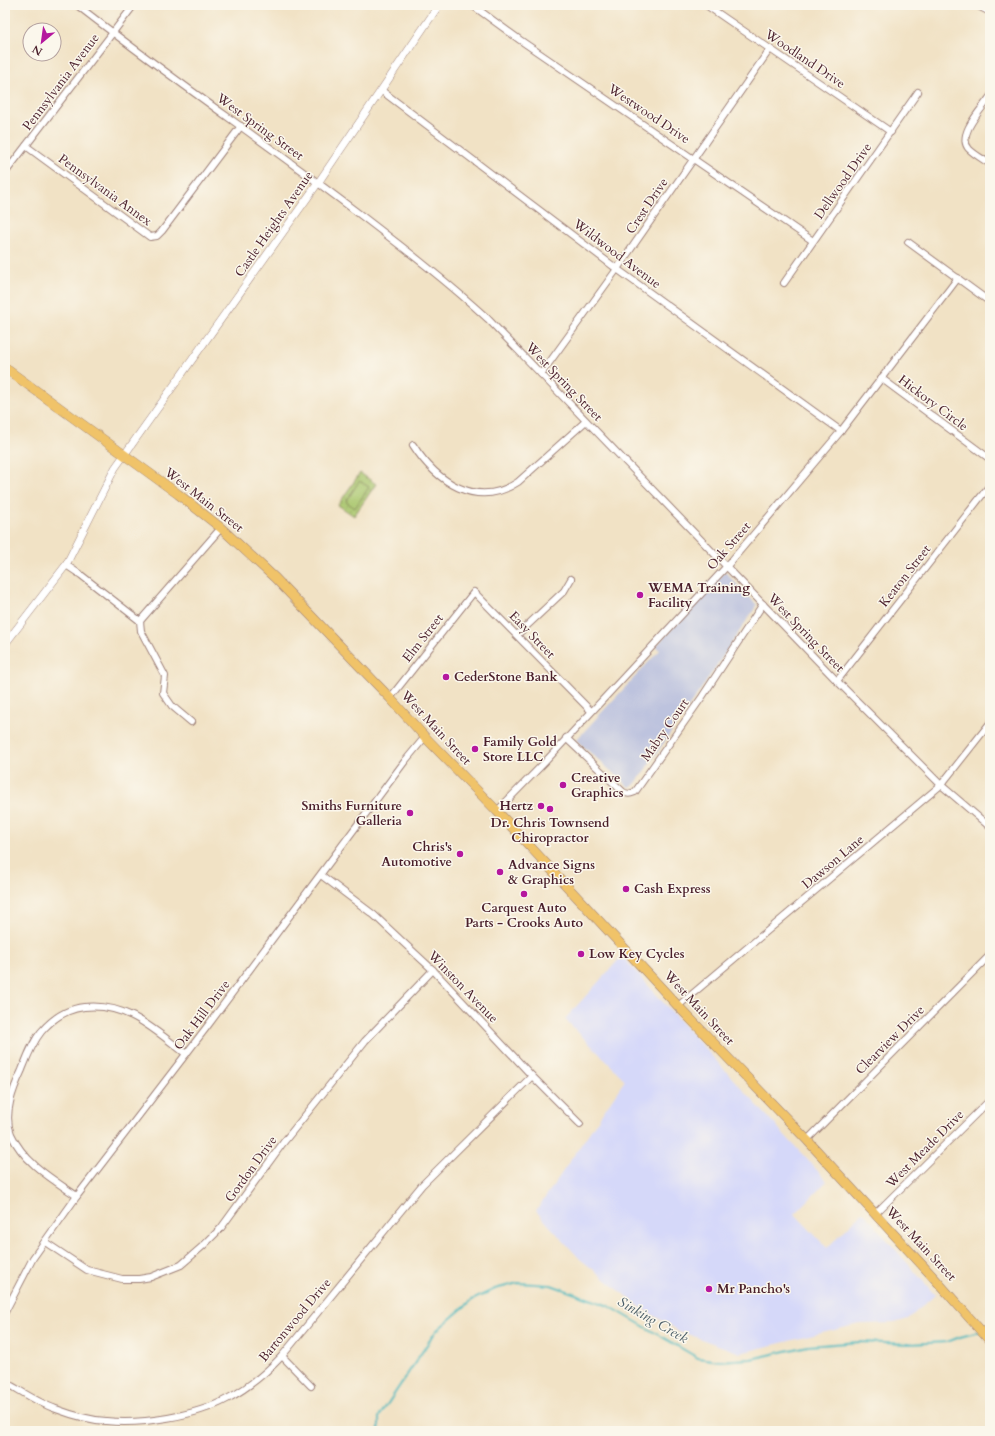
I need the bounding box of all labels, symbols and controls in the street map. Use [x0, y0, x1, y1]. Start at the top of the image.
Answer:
north arrow [22, 22, 62, 62]
street label: Woodland Drive [760, 25, 849, 93]
street label: Pennsylvania Avenue [18, 30, 104, 134]
text: N [29, 41, 45, 59]
street label: Westwood Drive [604, 79, 694, 148]
street label: West Spring Street [212, 89, 307, 165]
street label: Dellwood Drive [810, 139, 876, 223]
street label: Pennsylvania Annex [55, 150, 156, 230]
street label: Castle Heights Avenue [231, 167, 317, 281]
street label: Crest Drive [622, 174, 672, 238]
street label: Wildwood Avenue [569, 215, 665, 293]
street label: West Spring Street [521, 338, 606, 425]
street label: Hickory Circle [894, 371, 972, 435]
street label: West Main Street [160, 463, 247, 537]
street label: Oak Street [703, 518, 755, 574]
street label: Keaton Street [875, 541, 935, 611]
place label: WEMA Training Facility [647, 579, 750, 612]
street label: West Spring Street [763, 589, 848, 676]
marker: WEMA Training Facility [635, 590, 645, 600]
street label: Easy Street [505, 607, 559, 663]
street label: Elm Street [398, 610, 448, 666]
place label: CederStone Bank [454, 668, 558, 686]
marker: CederStone Bank [441, 672, 451, 682]
street label: West Main Street [396, 686, 475, 769]
street label: Mabry Court [637, 695, 693, 765]
place label: Family Gold Store LLC [483, 733, 557, 766]
marker: Family Gold Store LLC [470, 744, 480, 754]
place label: Creative Graphics [571, 769, 624, 802]
marker: Creative Graphics [558, 780, 568, 790]
place label: Smiths Furniture Galleria [301, 797, 403, 830]
place label: Hertz [499, 797, 534, 815]
marker: Hertz [536, 801, 546, 811]
marker: Dr. Chris Townsend Chiropractor [545, 804, 555, 814]
marker: Smiths Furniture Galleria [405, 808, 415, 818]
place label: Dr. Chris Townsend Chiropractor [491, 814, 610, 847]
street label: Dawson Lane [798, 831, 868, 893]
place label: Chris's Automotive [381, 838, 452, 871]
marker: Chris's Automotive [455, 849, 465, 859]
place label: Advance Signs & Graphics [508, 856, 595, 889]
marker: Advance Signs & Graphics [495, 867, 505, 877]
place label: Cash Express [634, 880, 711, 898]
marker: Cash Express [621, 884, 631, 894]
marker: Carquest Auto Parts - Crooks Auto [519, 889, 529, 899]
place label: Carquest Auto Parts - Crooks Auto [465, 899, 584, 932]
place label: Low Key Cycles [589, 945, 685, 963]
street label: Winston Avenue [423, 946, 502, 1027]
marker: Low Key Cycles [576, 949, 586, 959]
street label: West Main Street [659, 966, 738, 1049]
street label: Oak Hill Drive [170, 976, 234, 1054]
street label: Clearview Drive [851, 1001, 929, 1079]
street label: West Meade Drive [881, 1106, 968, 1193]
street label: Gordon Drive [221, 1132, 281, 1206]
street label: West Main Street [881, 1202, 960, 1285]
street label: Bartonwood Drive [255, 1274, 335, 1366]
place label: Mr Pancho's [717, 1280, 790, 1298]
marker: Mr Pancho's [704, 1284, 714, 1294]
water label: Sinking Creek [614, 1292, 692, 1348]

